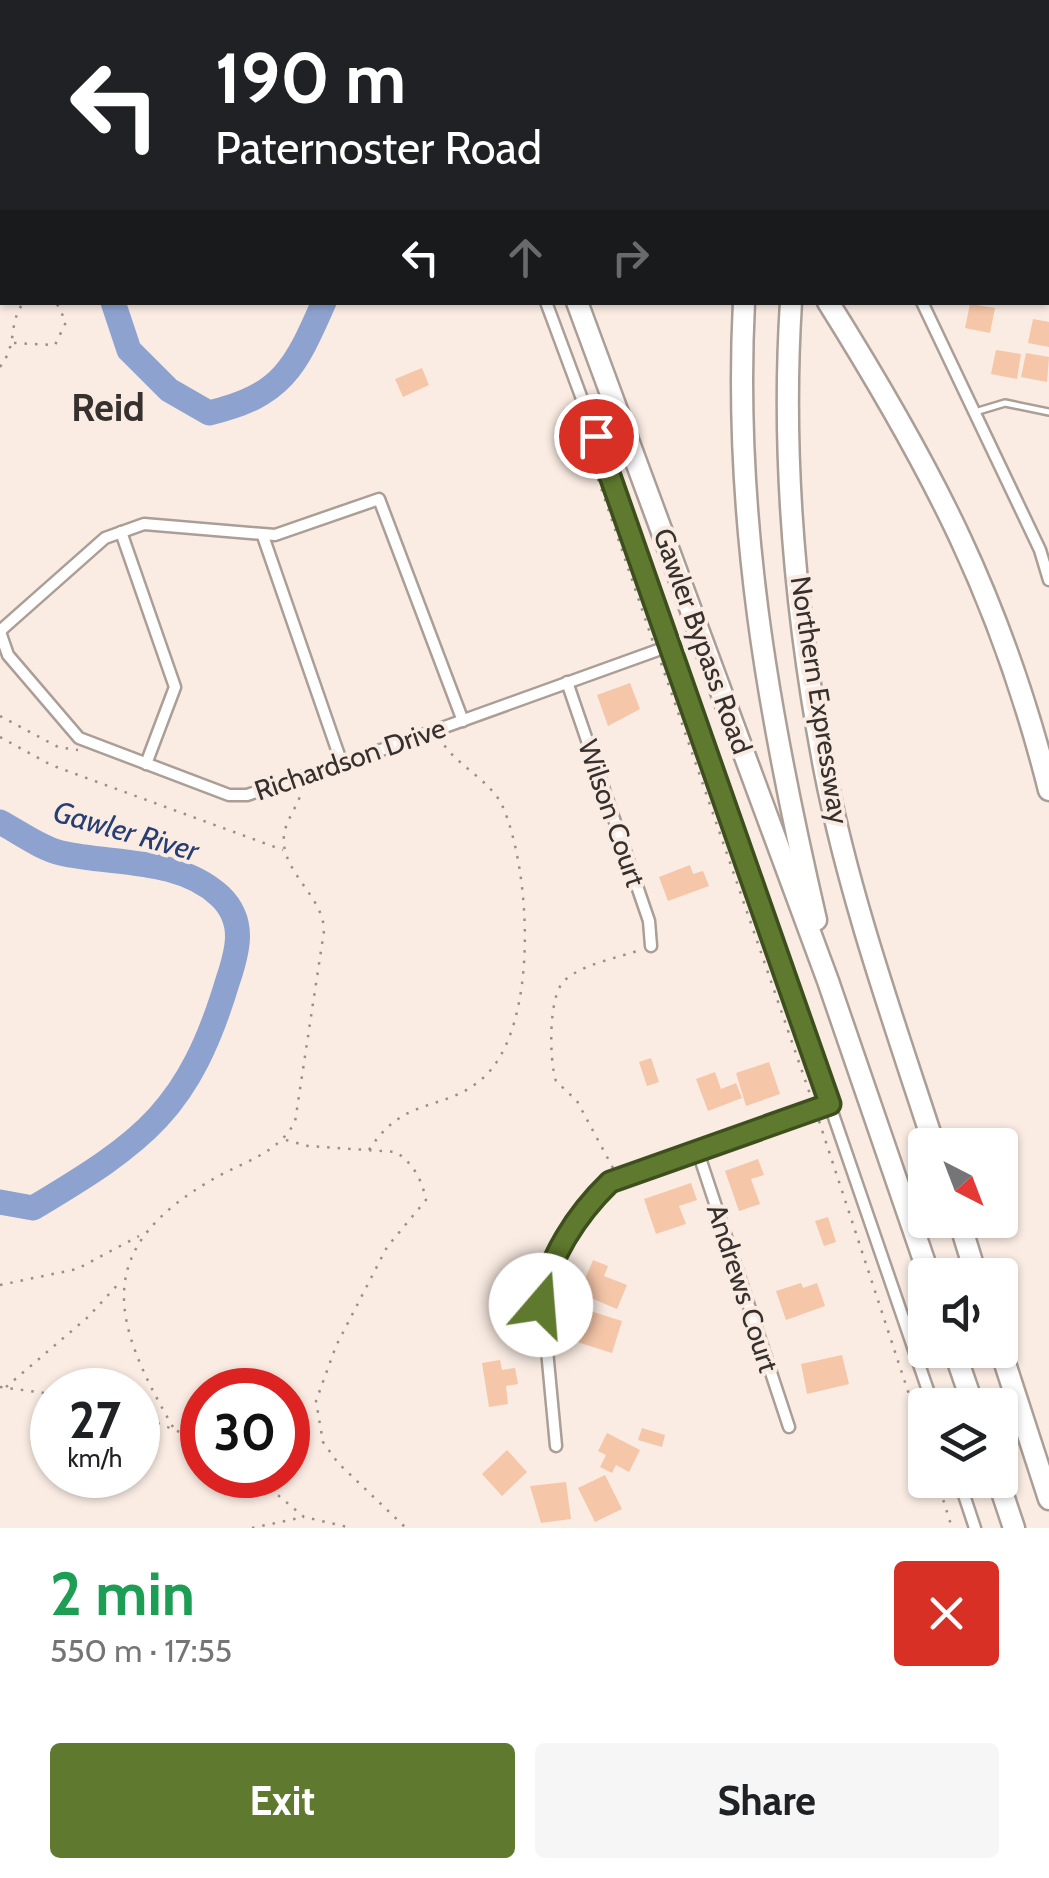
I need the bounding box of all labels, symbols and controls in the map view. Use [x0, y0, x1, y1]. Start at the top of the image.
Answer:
text: 190 m [215, 35, 406, 121]
icon: left [50, 40, 180, 170]
text: Paternoster Road [215, 121, 542, 175]
icon: left [393, 230, 448, 285]
icon: ahead [498, 230, 553, 285]
icon: right [603, 230, 658, 285]
district label: Reid [71, 384, 145, 431]
pin [554, 394, 639, 479]
icon: arrive [569, 409, 624, 464]
street label: Gawler Bypass Road [646, 524, 760, 758]
street label: Northern Expressway [784, 573, 856, 827]
street label: Richardson Drive [250, 710, 450, 808]
street label: Wilson Court [571, 735, 653, 891]
water label: Gawler River [49, 793, 205, 870]
north arrow [908, 1128, 1018, 1238]
map controls [908, 1128, 1018, 1498]
street label: Andrews Court [700, 1200, 786, 1376]
position arrow [489, 1253, 593, 1357]
button: sound [908, 1258, 1018, 1368]
speed limit sign: 30 [180, 1368, 310, 1498]
button: layers [908, 1388, 1018, 1498]
text: 27 [69, 1390, 121, 1451]
text: km/h [68, 1443, 122, 1473]
text: 2 min [50, 1557, 195, 1630]
button: close [894, 1561, 999, 1666]
text: 550 m · 17:55 [50, 1631, 232, 1670]
button: Exit [50, 1743, 515, 1858]
button: Share [535, 1743, 999, 1858]

